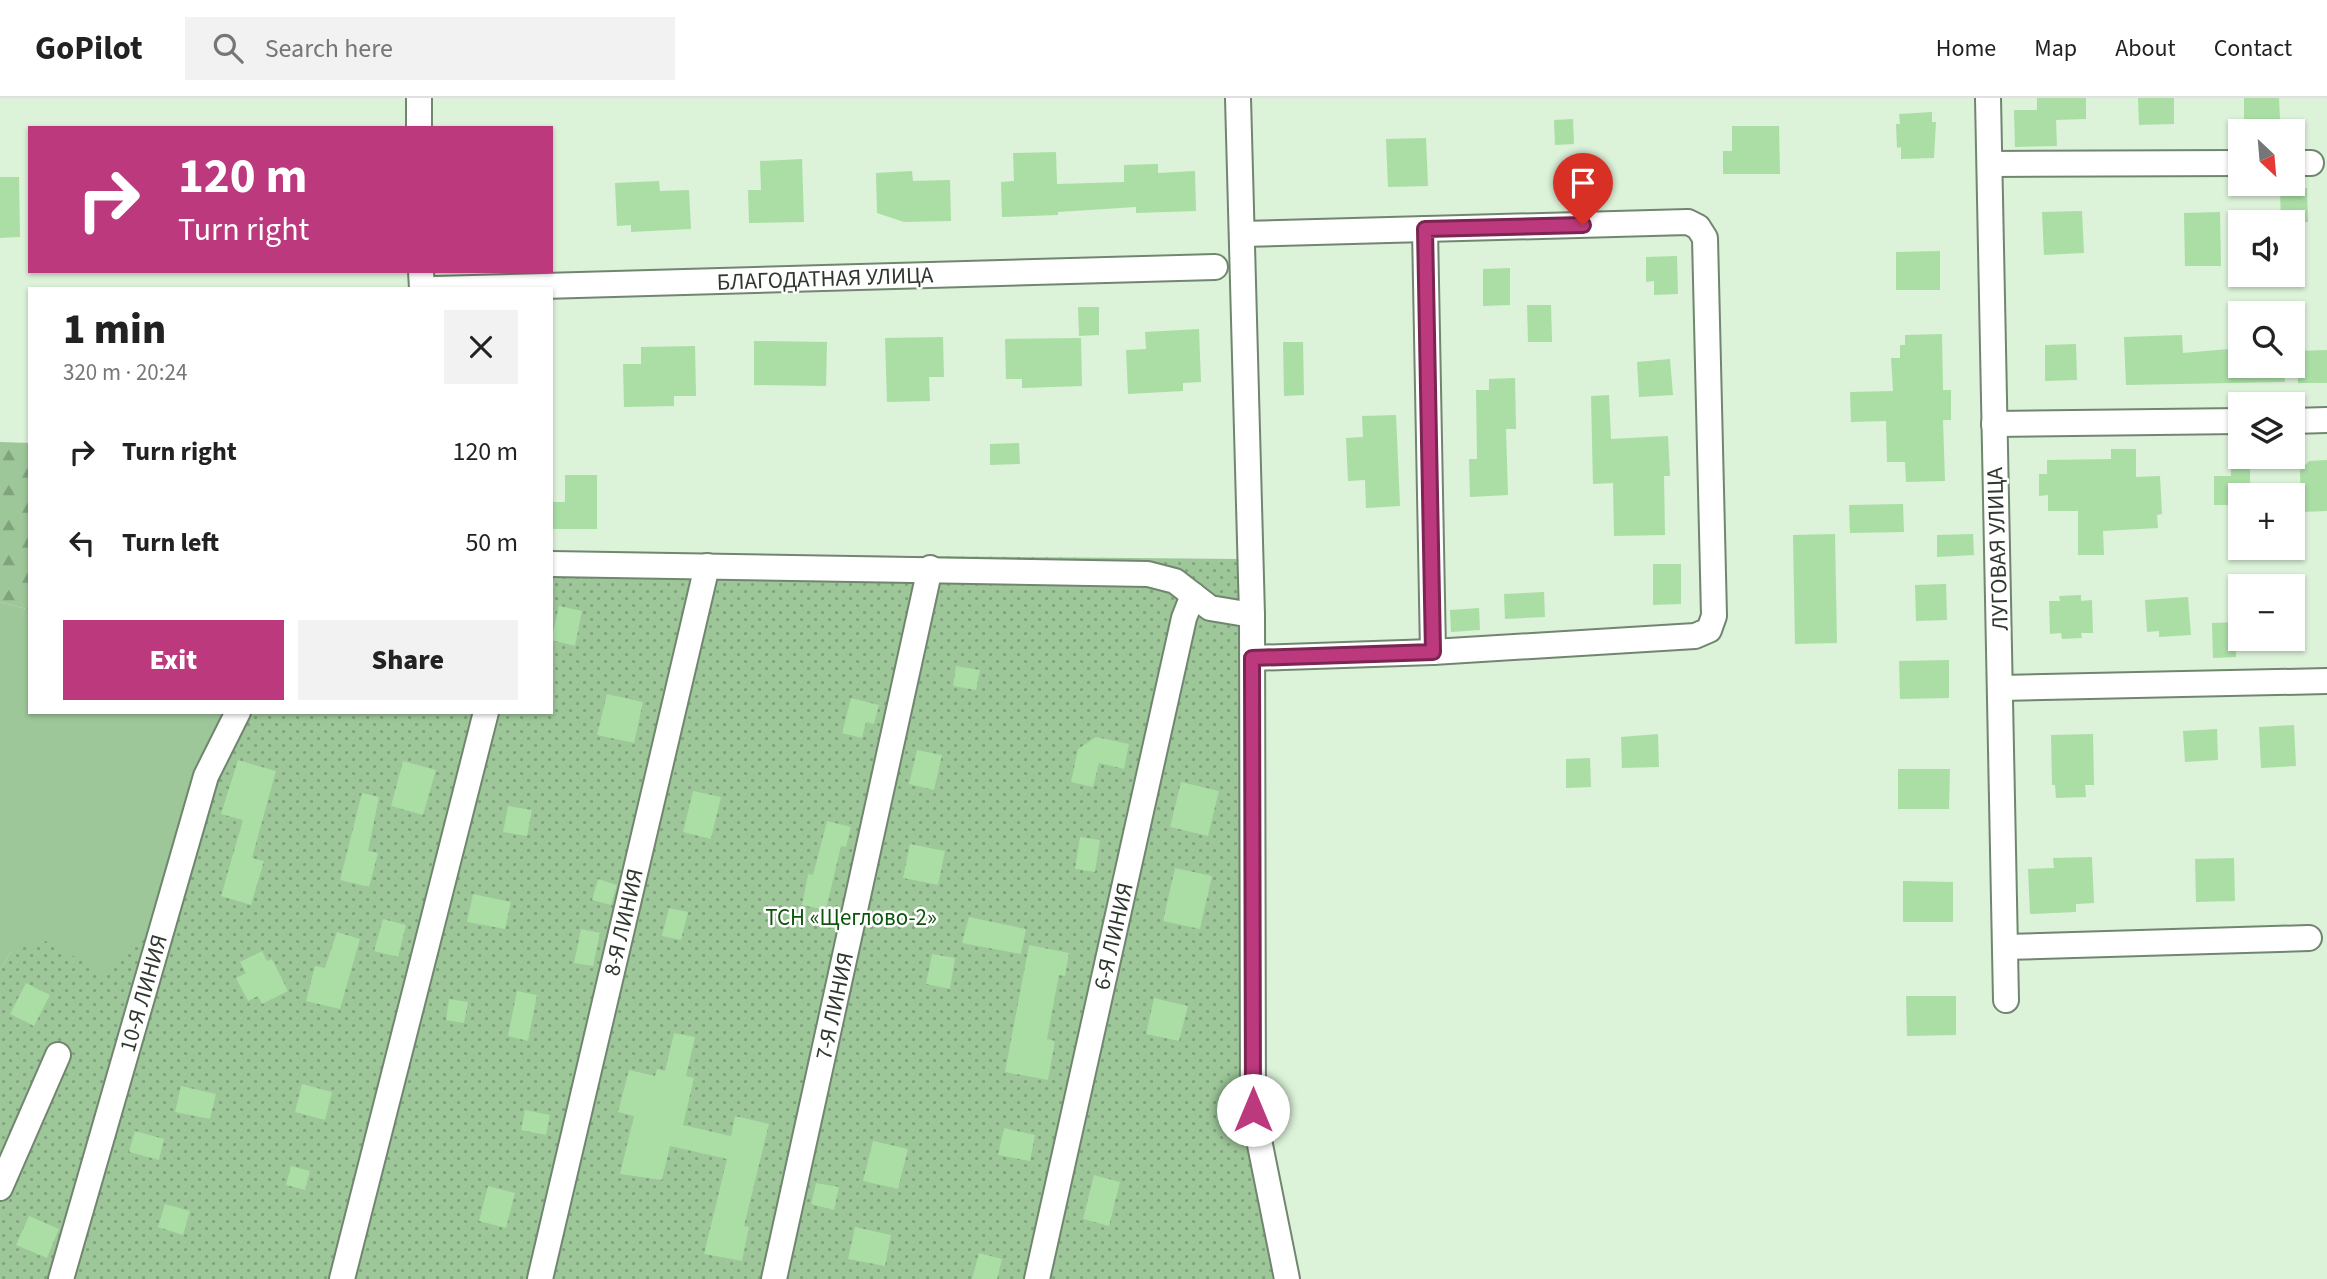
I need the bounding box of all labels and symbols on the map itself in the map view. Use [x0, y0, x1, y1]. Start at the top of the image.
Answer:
north arrow [2228, 119, 2305, 196]
pin [1553, 153, 1613, 225]
street label: БЛАГОДАТНАЯ УЛИЦА [716, 258, 934, 299]
street label: ЛУГОВАЯ УЛИЦА [1978, 466, 2017, 631]
street label: 8-Я ЛИНИЯ [595, 865, 652, 979]
street label: 6-Я ЛИНИЯ [1085, 879, 1142, 993]
park label: ТСН «Щеглово-2» [765, 901, 937, 934]
street label: 10-Я ЛИНИЯ [111, 931, 176, 1056]
street label: 7-Я ЛИНИЯ [807, 949, 862, 1063]
position arrow [1216, 1073, 1290, 1147]

